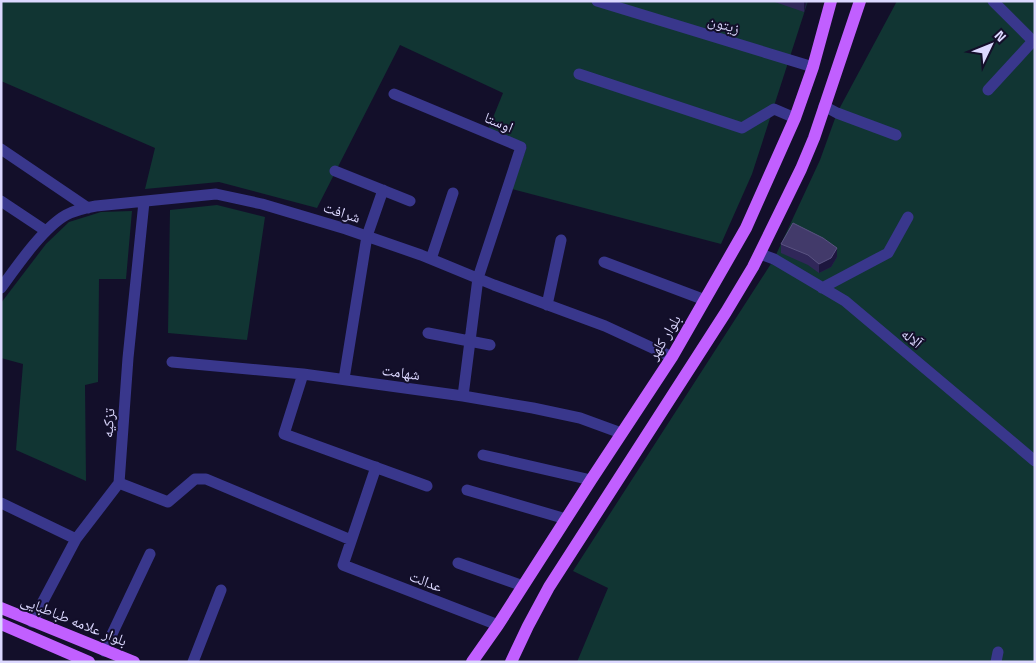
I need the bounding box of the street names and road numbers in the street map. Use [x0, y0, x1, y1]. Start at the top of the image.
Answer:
street label: زیتون [705, 8, 743, 40]
street label: اوستا [481, 106, 517, 138]
street label: شرافت [320, 195, 364, 229]
street label: بلوار کلهر [641, 310, 687, 365]
street label: آلاله [896, 322, 928, 354]
street label: شهامت [380, 358, 422, 386]
street label: تزکیه [95, 407, 121, 439]
street label: عدالت [406, 564, 446, 598]
street label: بلوار علامه طباطبایی [17, 588, 131, 652]

